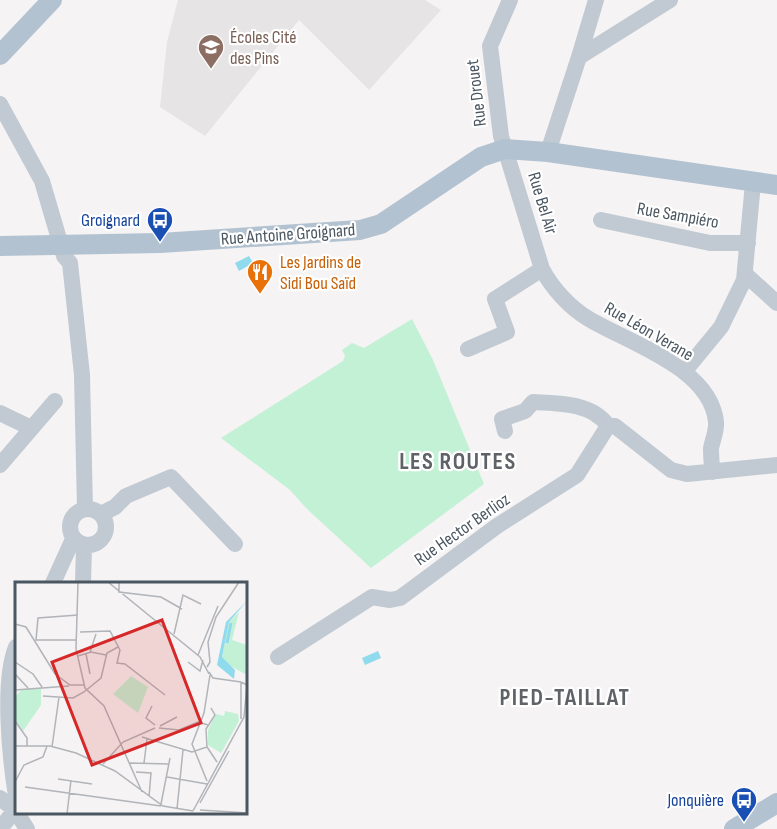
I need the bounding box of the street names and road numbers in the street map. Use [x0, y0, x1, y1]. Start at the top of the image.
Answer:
street label: Rue Drouet [462, 58, 491, 128]
street label: Rue Bel Air [523, 170, 562, 237]
street label: Rue Sampiéro [635, 198, 720, 233]
street label: Rue Antoine Groignard [220, 219, 356, 250]
street label: Rue Léon Verane [601, 298, 697, 365]
street label: Rue Hector Berlioz [411, 489, 514, 570]

